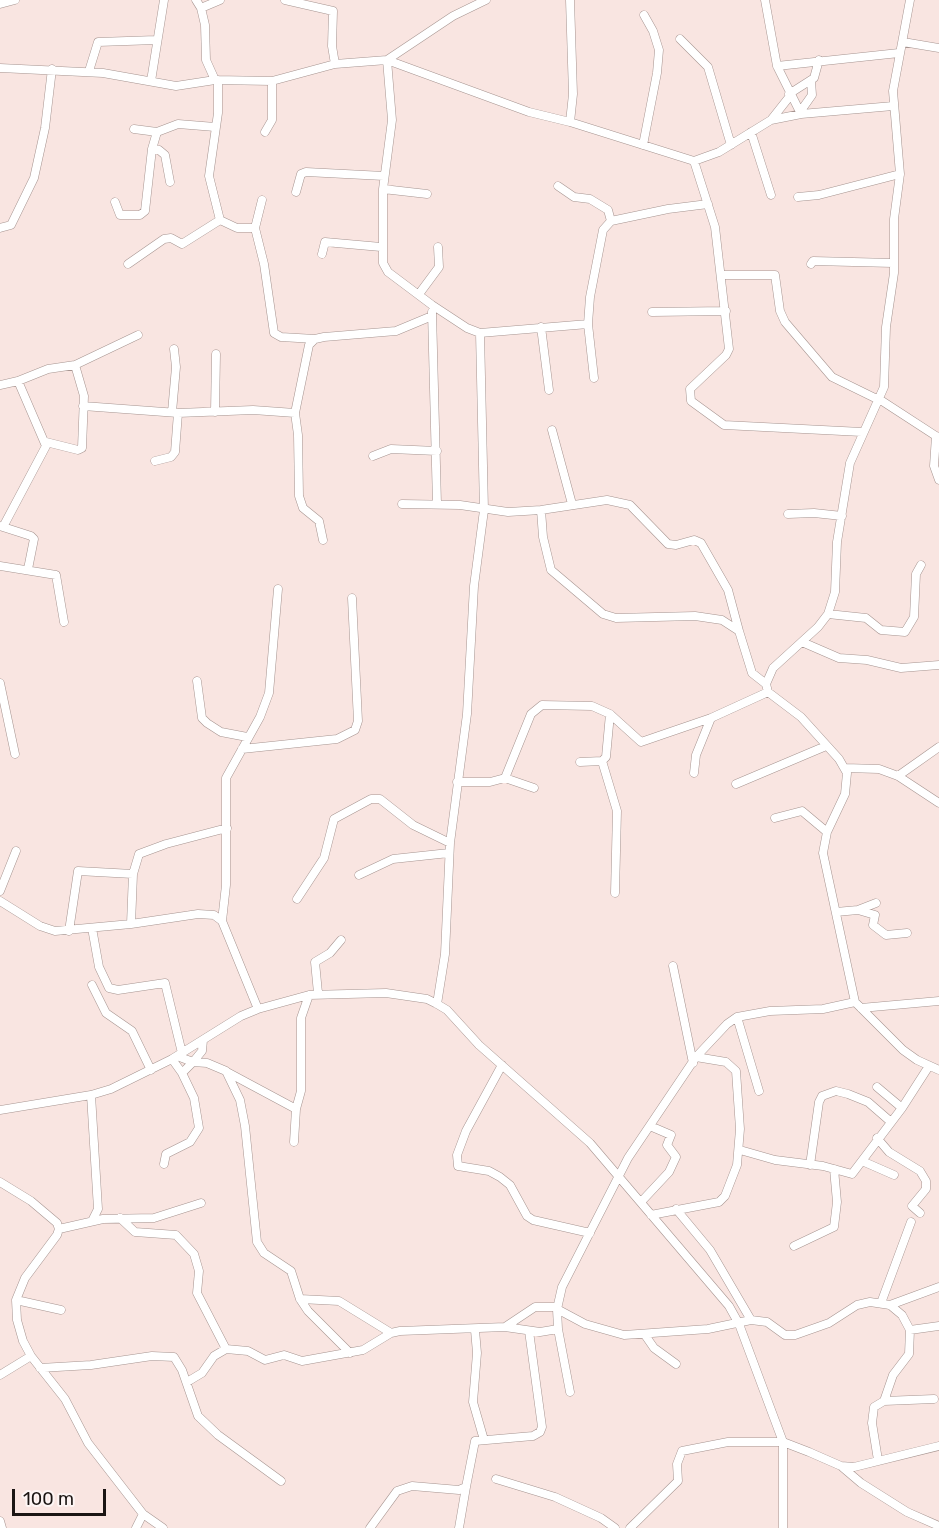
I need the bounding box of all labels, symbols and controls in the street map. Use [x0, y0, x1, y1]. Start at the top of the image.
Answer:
scale bar [15, 1477, 110, 1515]
text: 100 m [23, 1488, 74, 1510]

